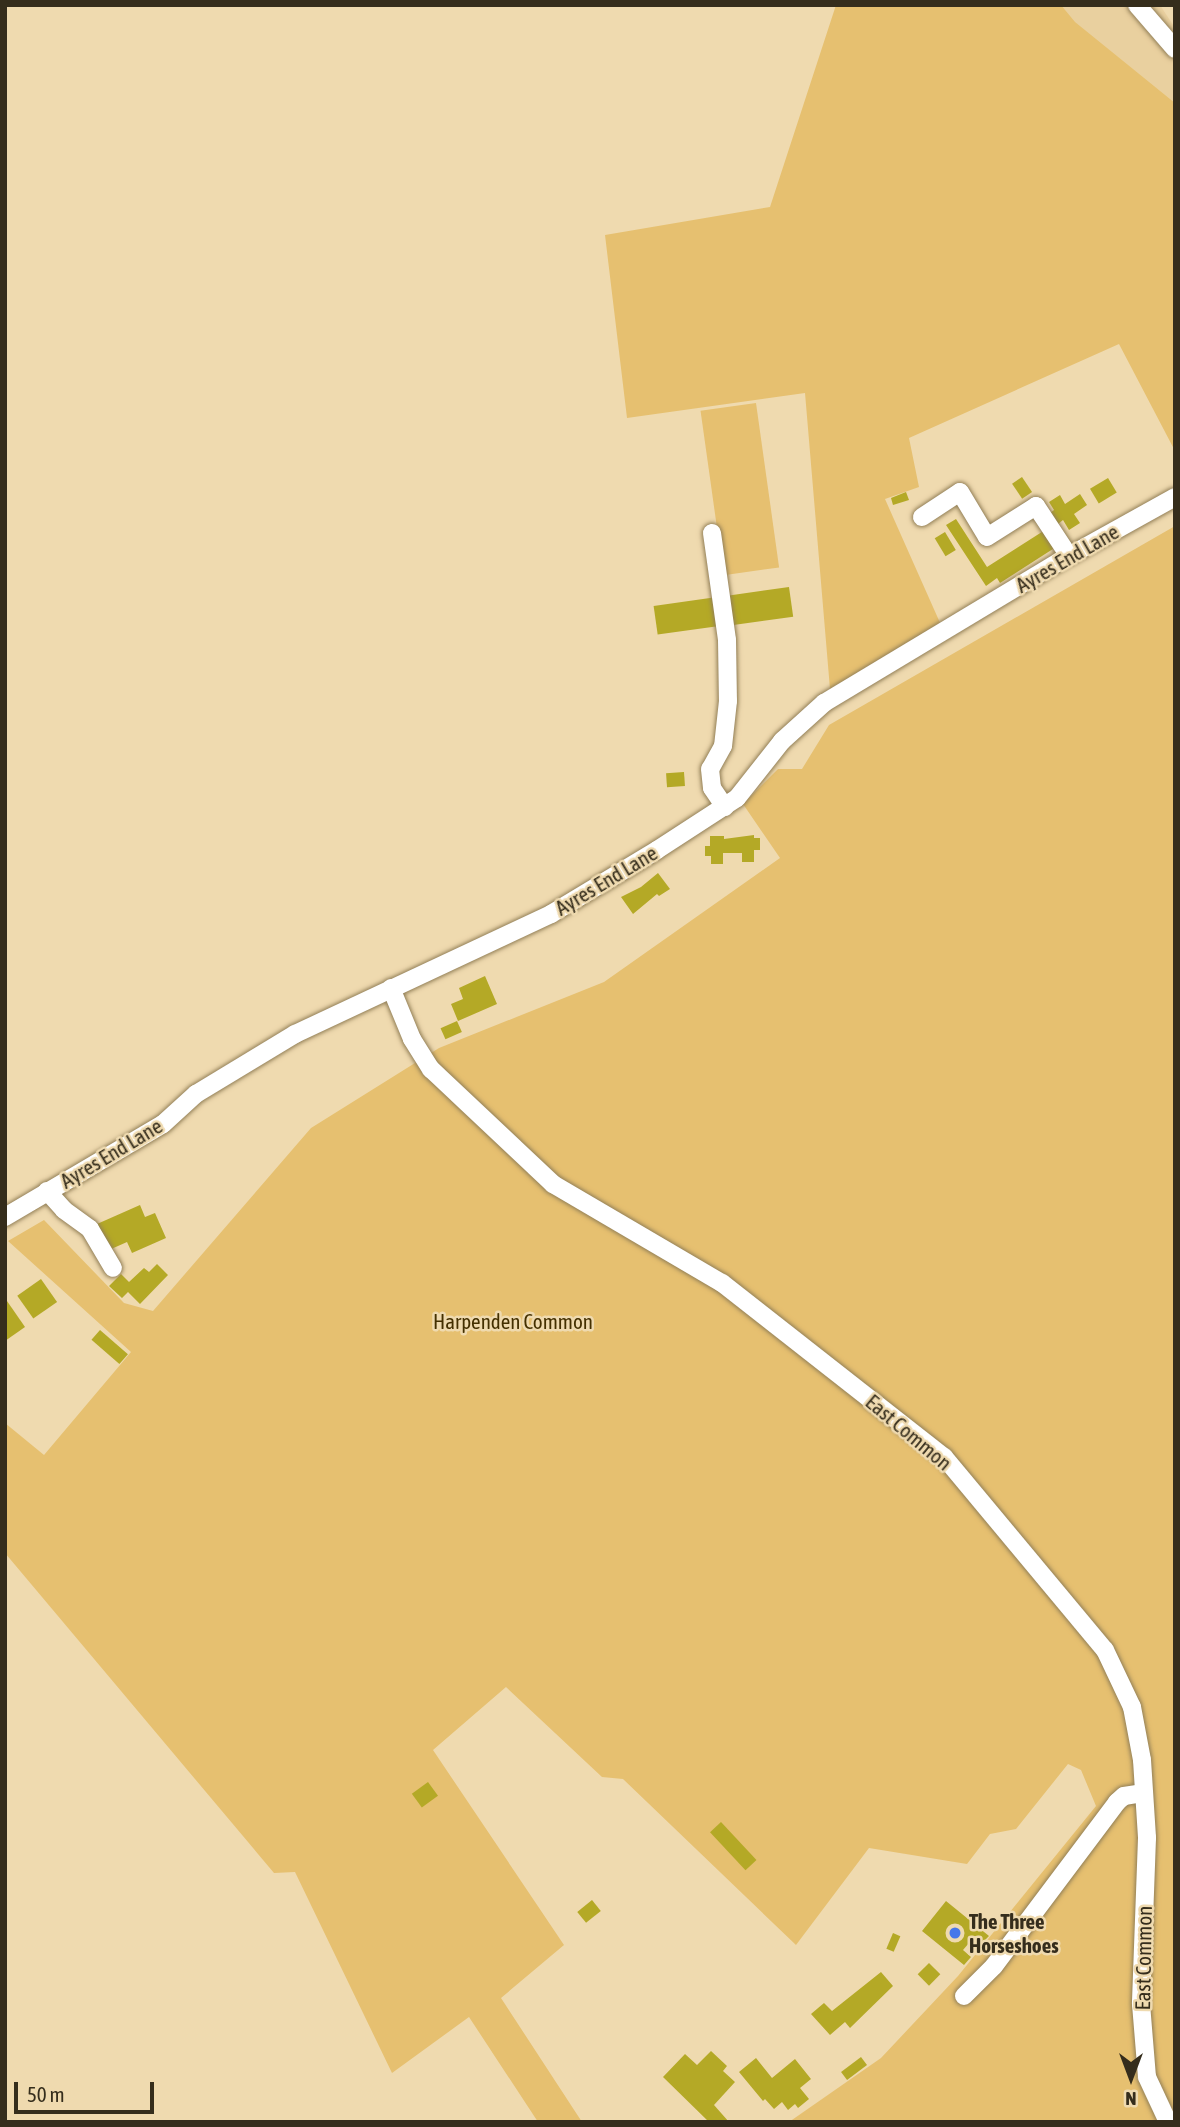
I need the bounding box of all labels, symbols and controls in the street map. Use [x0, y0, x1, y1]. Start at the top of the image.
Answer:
street label: Ayres End Lane [1011, 518, 1123, 598]
street label: Ayres End Lane [550, 840, 662, 920]
street label: Ayres End Lane [55, 1113, 167, 1193]
park label: Harpenden Common [433, 1308, 593, 1334]
street label: East Common [861, 1389, 957, 1475]
street label: East Common [1129, 1905, 1157, 2011]
place label: The Three Horseshoes [969, 1908, 1059, 1958]
marker: The Three Horseshoes [947, 1925, 963, 1941]
north arrow [1096, 2043, 1166, 2113]
scale bar [18, 2068, 158, 2112]
text: 50 m [27, 2082, 65, 2106]
text: N [1125, 2088, 1137, 2110]

